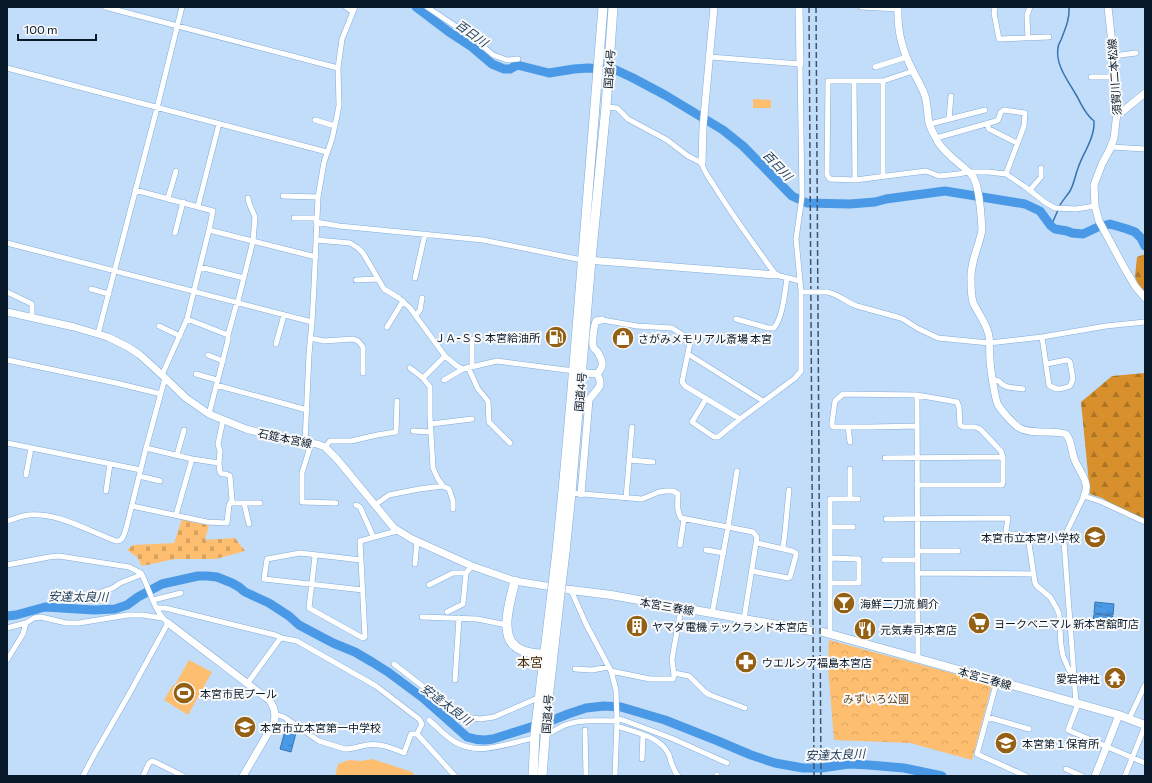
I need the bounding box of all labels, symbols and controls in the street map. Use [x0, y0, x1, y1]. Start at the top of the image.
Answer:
scale bar [18, 16, 96, 42]
water label: 百日川 [453, 17, 492, 50]
text: 100 m [24, 22, 58, 36]
street label: 須賀川二本松線 [1105, 38, 1123, 116]
street label: 国道4号 [601, 49, 617, 89]
water label: 百日川 [760, 147, 797, 184]
fuel station icon: ＪＡ-ＳＳ 本宮給油所 [543, 324, 569, 350]
shop icon: さがみメモリアル斎場 本宮 [610, 325, 636, 351]
place label: ＪＡ-ＳＳ 本宮給油所 [434, 331, 541, 344]
place label: さがみメモリアル斎場 本宮 [638, 332, 772, 345]
street label: 国道4号 [572, 372, 588, 412]
street label: 石筵本宮線 [257, 426, 313, 450]
school or university icon: 本宮市立本宮小学校 [1082, 524, 1108, 550]
place label: 本宮市立本宮小学校 [981, 531, 1080, 544]
water label: 安達太良川 [48, 588, 110, 604]
bar icon: 海鮮二刀流 鯛介 [831, 590, 857, 616]
street label: 本宮三春線 [639, 595, 695, 617]
place label: 海鮮二刀流 鯛介 [860, 597, 939, 610]
supermarket icon: ヨークベニマル 新本宮舘町店 [966, 610, 992, 636]
building icon: ヤマダ電機 テックランド本宮店 [624, 613, 650, 639]
restaurant icon: 元気寿司本宮店 [852, 616, 878, 642]
place label: ヨークベニマル 新本宮舘町店 [994, 617, 1139, 630]
place label: ヤマダ電機 テックランド本宮店 [652, 620, 808, 633]
place label: 元気寿司本宮店 [880, 623, 957, 636]
pharmacy icon: ウエルシア福島本宮店 [733, 649, 759, 675]
district label: 本宮 [517, 654, 543, 670]
place label: ウエルシア福島本宮店 [762, 656, 872, 669]
street label: 本宮三春線 [957, 664, 1013, 692]
temple icon: 愛宕神社 [1102, 665, 1128, 691]
place label: 愛宕神社 [1056, 672, 1100, 685]
sports icon: 本宮市民プール [171, 680, 197, 706]
water label: 安達太良川 [419, 680, 477, 729]
place label: 本宮市民プール [200, 687, 277, 700]
park label: みずいろ公園 [843, 692, 909, 705]
street label: 国道4号 [539, 694, 555, 734]
school or university icon: 本宮市立本宮第一中学校 [232, 714, 258, 740]
place label: 本宮市立本宮第一中学校 [260, 721, 381, 734]
school or university icon: 本宮第１保育所 [993, 730, 1019, 756]
place label: 本宮第１保育所 [1022, 737, 1100, 750]
water label: 安達太良川 [805, 746, 867, 762]

